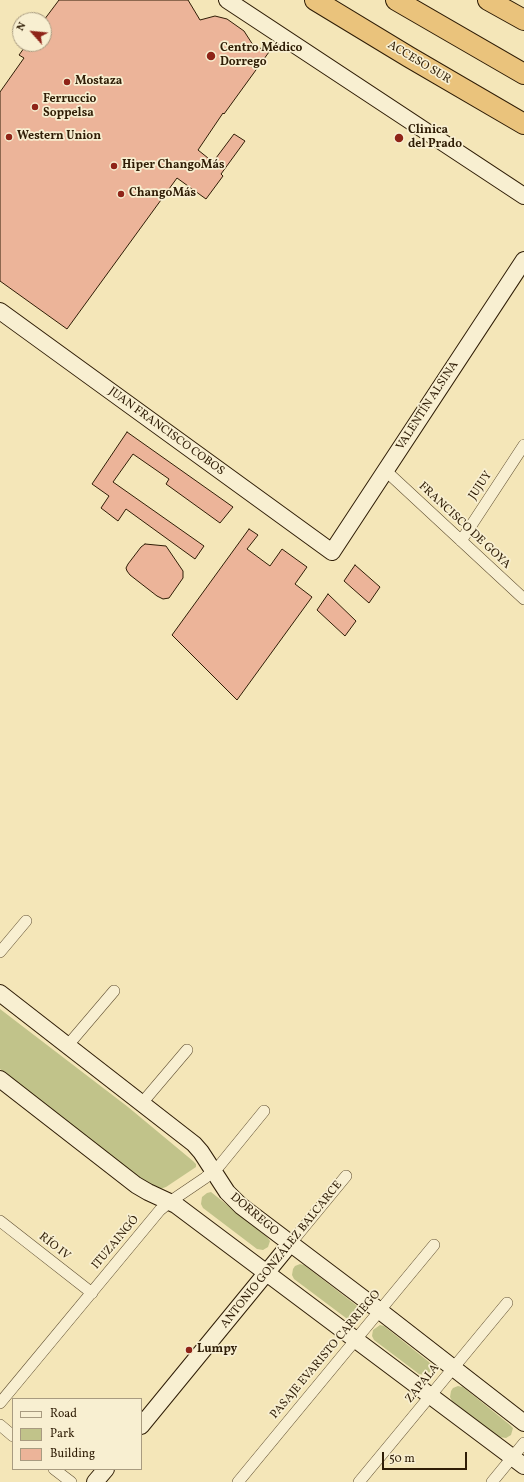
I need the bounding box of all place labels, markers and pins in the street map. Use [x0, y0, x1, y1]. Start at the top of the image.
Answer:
place label: Centro Médico Dorrego [220, 42, 302, 70]
marker: Centro Médico Dorrego [205, 50, 217, 62]
place label: Mostaza [75, 75, 122, 89]
marker: Mostaza [62, 77, 72, 87]
place label: Ferruccio Soppelsa [43, 93, 96, 121]
marker: Ferruccio Soppelsa [30, 102, 40, 112]
place label: Clinica del Prado [408, 124, 462, 152]
place label: Western Union [17, 130, 101, 144]
marker: Western Union [4, 132, 14, 142]
marker: Clinica del Prado [393, 132, 405, 144]
place label: Hiper ChangoMás [122, 159, 225, 173]
marker: Hiper ChangoMás [109, 161, 119, 171]
place label: ChangoMás [129, 187, 196, 201]
marker: ChangoMás [116, 189, 126, 199]
place label: Lumpy [197, 1343, 237, 1357]
marker: Lumpy [184, 1345, 194, 1355]

